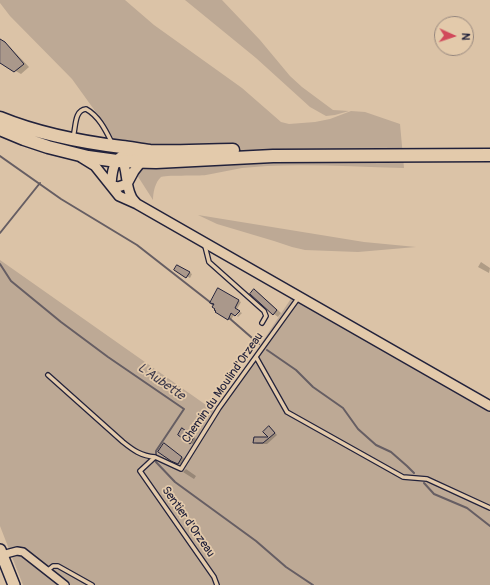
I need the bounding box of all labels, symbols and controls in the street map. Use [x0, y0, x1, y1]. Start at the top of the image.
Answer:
north arrow [434, 16, 474, 56]
text: N [459, 33, 472, 41]
street label: Chemin du Moulind'Orzeau [179, 330, 267, 446]
water label: L'Aubette [134, 360, 188, 404]
street label: Sentier d'Orzeau [158, 484, 218, 560]

